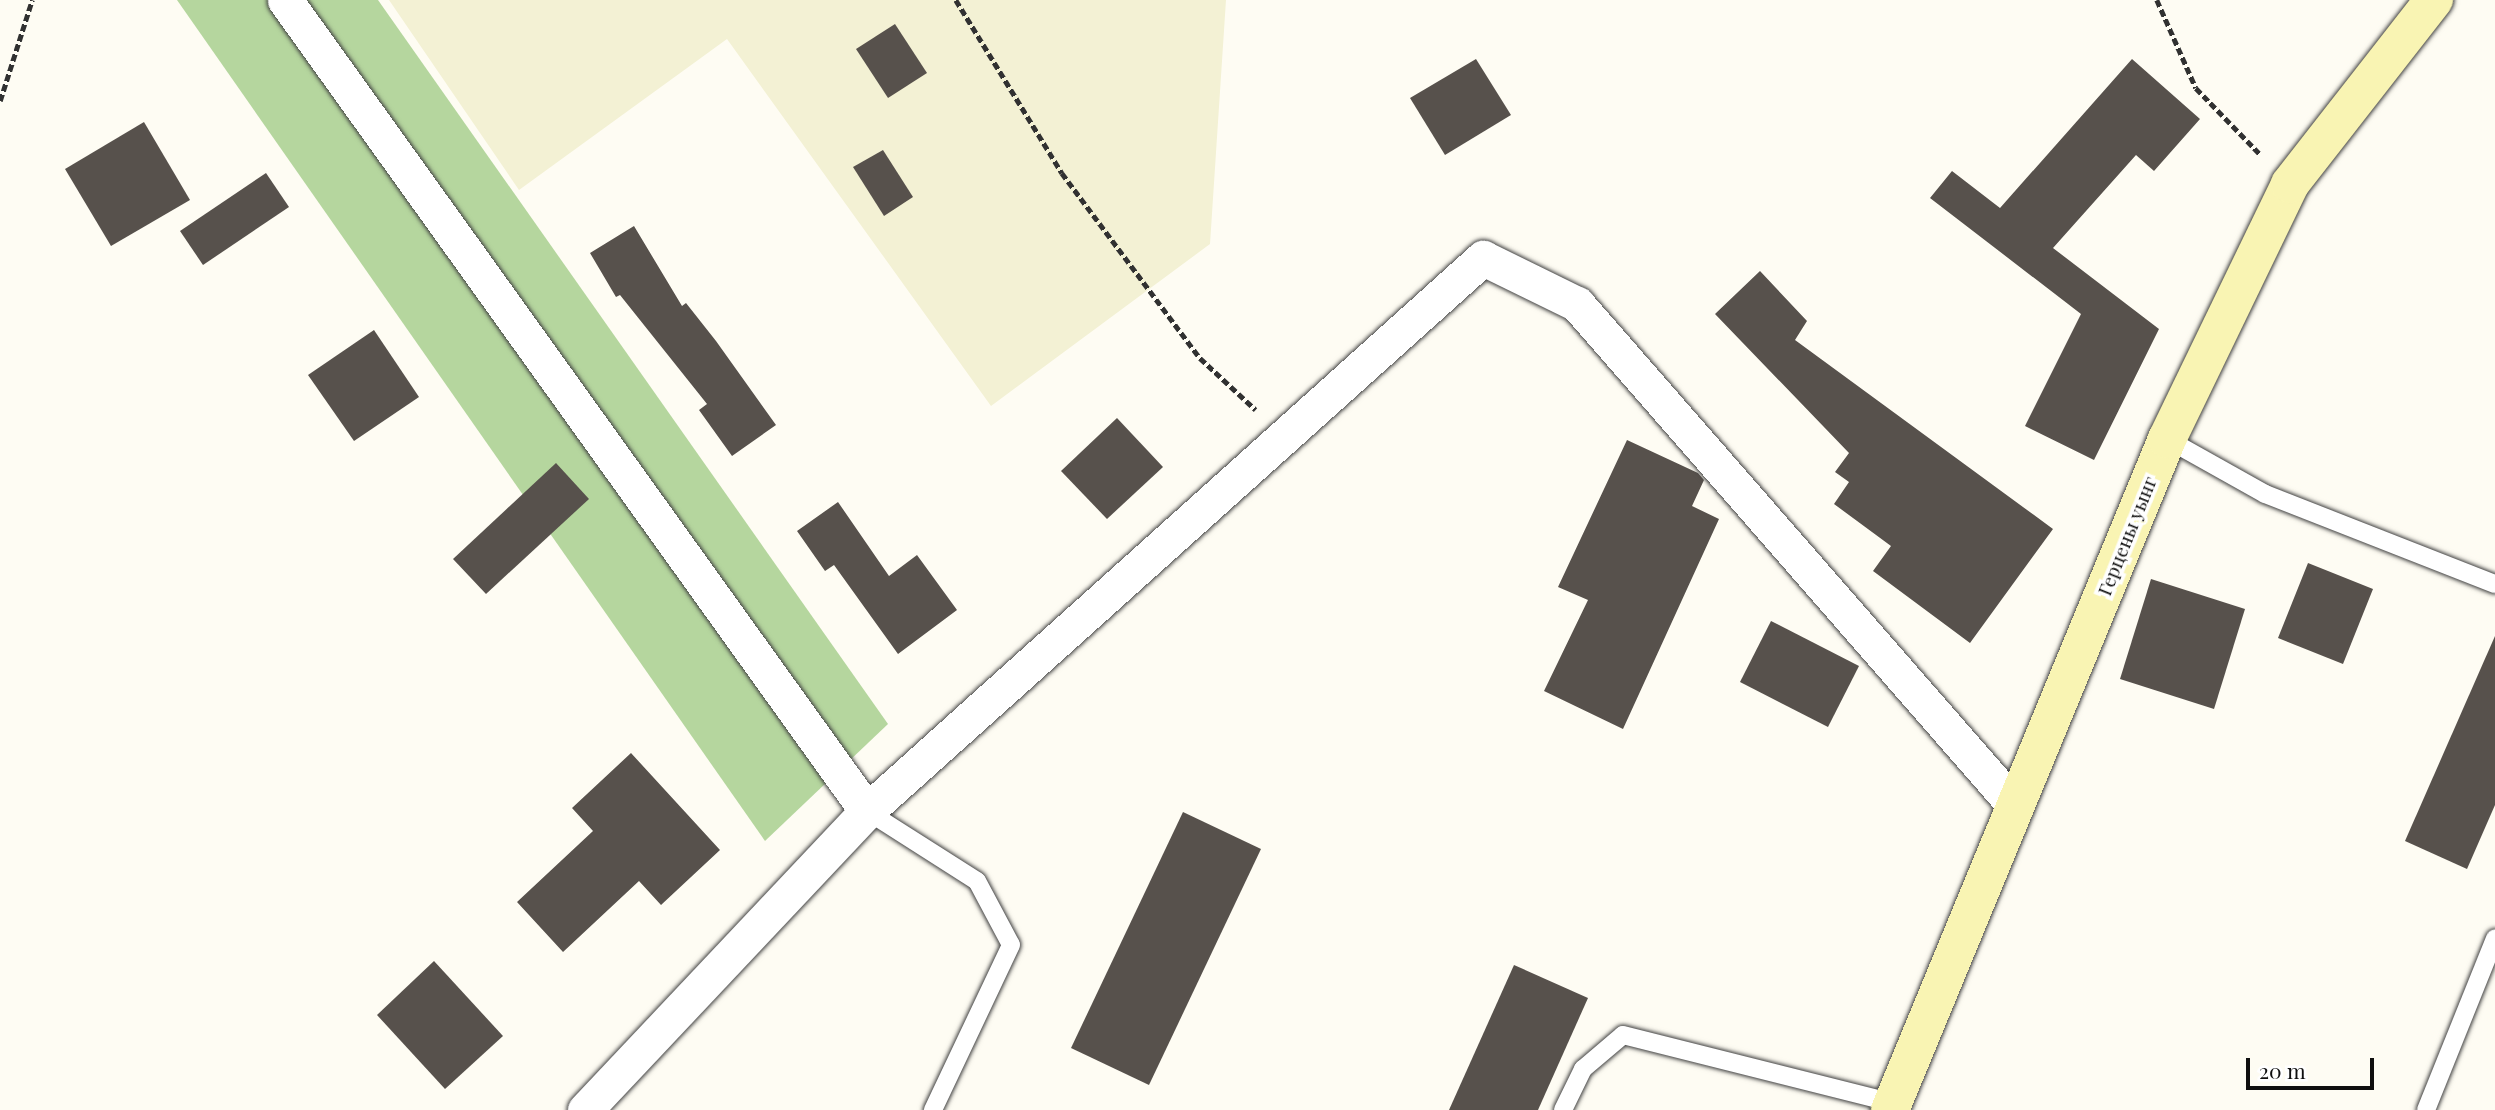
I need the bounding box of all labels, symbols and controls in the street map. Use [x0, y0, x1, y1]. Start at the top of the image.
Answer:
street label: Герцены уынг [2093, 473, 2161, 599]
scale bar [2250, 1044, 2378, 1088]
text: 20 m [2259, 1056, 2306, 1084]

